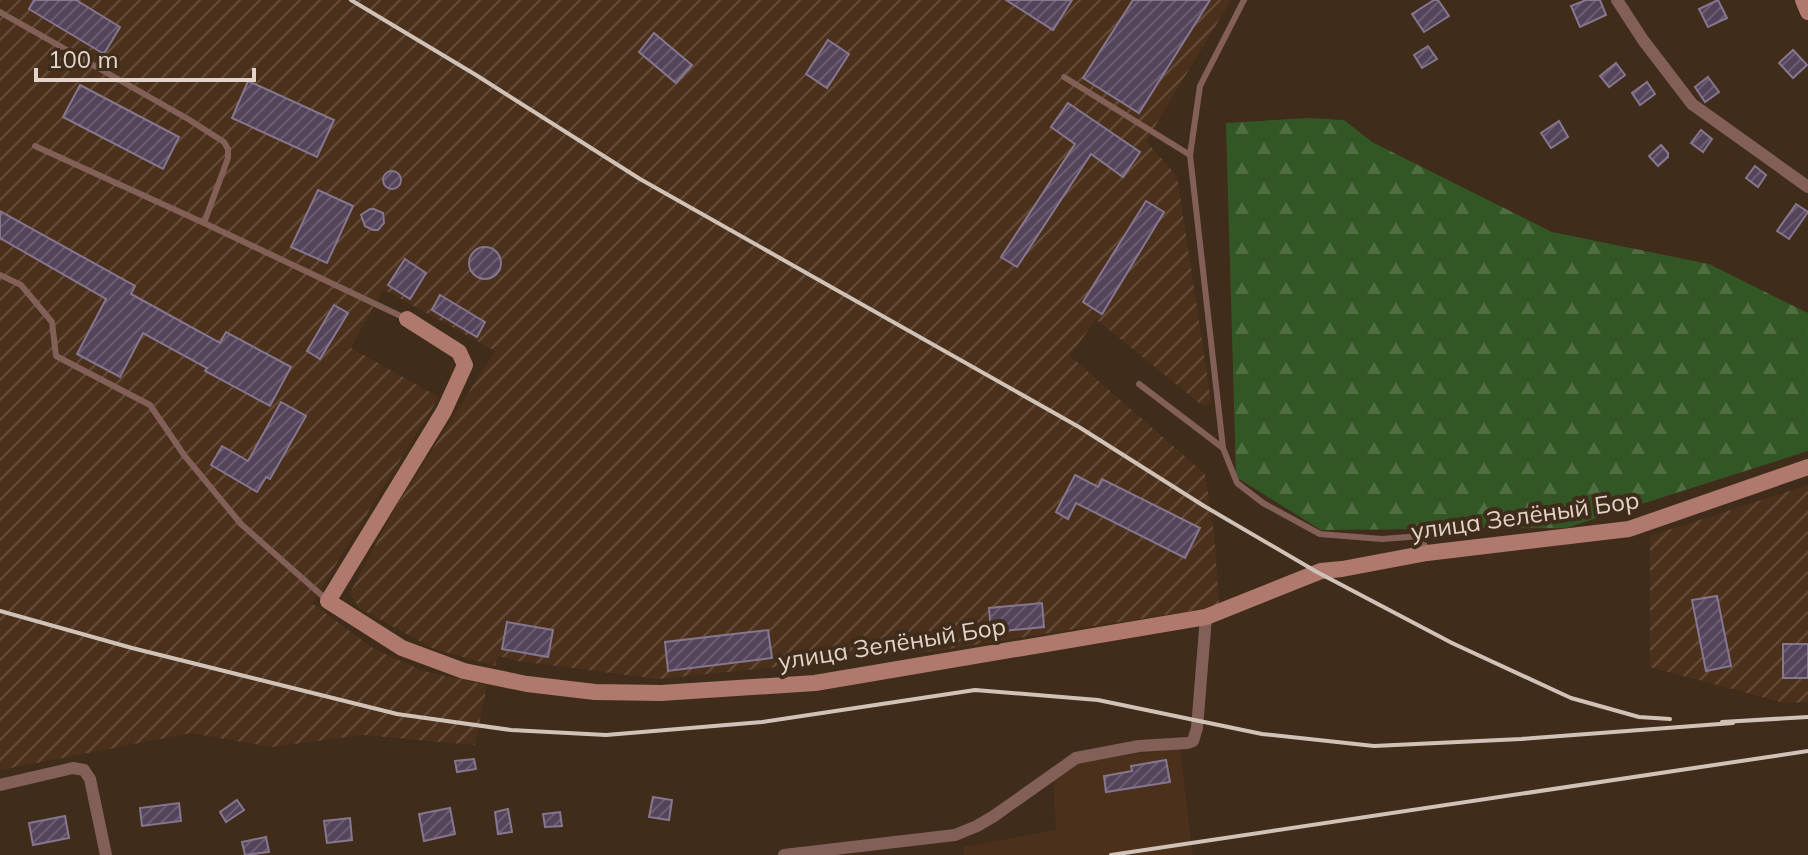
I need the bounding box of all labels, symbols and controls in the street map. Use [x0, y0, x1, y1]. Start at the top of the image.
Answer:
scale bar [36, 32, 254, 82]
text: 100 m [48, 44, 119, 74]
street label: улица Зелёный Бор [1409, 484, 1641, 546]
street label: улица Зелёный Бор [776, 610, 1008, 676]

